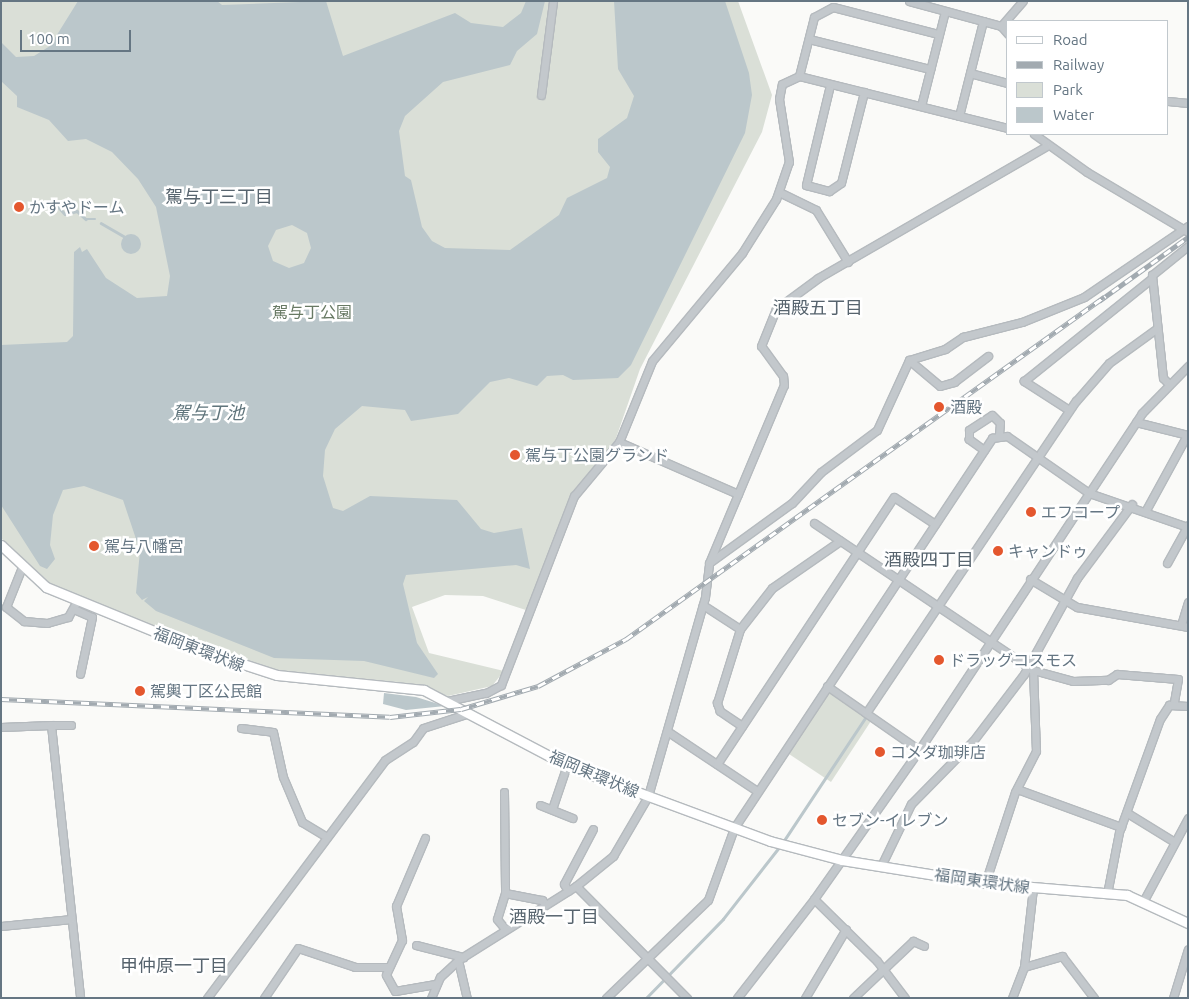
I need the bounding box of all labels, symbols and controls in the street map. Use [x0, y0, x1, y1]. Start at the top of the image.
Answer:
scale bar [22, 20, 134, 52]
legend [1006, 20, 1169, 135]
text: 100 m [28, 30, 70, 47]
text: Road [1053, 31, 1088, 48]
text: Railway [1053, 56, 1104, 73]
text: Park [1053, 81, 1083, 98]
text: Water [1053, 106, 1094, 123]
district label: 駕与丁三丁目 [165, 185, 273, 207]
place label: かすやドーム [29, 197, 125, 217]
marker: かすやドーム [13, 201, 25, 213]
district label: 酒殿五丁目 [773, 296, 863, 318]
park label: 駕与丁公園 [272, 302, 352, 322]
place label: 酒殿 [950, 397, 982, 417]
marker: 酒殿 [932, 400, 946, 414]
water label: 駕与丁池 [172, 401, 244, 423]
place label: 駕与丁公園グランド [525, 445, 669, 465]
marker: 駕与丁公園グランド [509, 449, 521, 461]
place label: エフコープ [1041, 502, 1121, 522]
marker: エフコープ [1025, 506, 1037, 518]
place label: 駕与八幡宮 [104, 536, 184, 556]
marker: 駕与八幡宮 [88, 540, 100, 552]
place label: キャンドゥ [1008, 541, 1088, 561]
marker: キャンドゥ [992, 545, 1004, 557]
district label: 酒殿四丁目 [884, 548, 974, 570]
street label: 福岡東環状線 [151, 623, 247, 675]
place label: ドラッグコスモス [949, 650, 1077, 670]
marker: ドラッグコスモス [933, 654, 945, 666]
place label: 駕輿丁区公民館 [150, 681, 262, 701]
marker: 駕輿丁区公民館 [134, 685, 146, 697]
place label: コメダ珈琲店 [890, 742, 986, 762]
street label: 福岡東環状線 [546, 746, 642, 802]
marker: コメダ珈琲店 [874, 746, 886, 758]
place label: セブン-イレブン [832, 810, 949, 830]
marker: セブン-イレブン [816, 814, 828, 826]
street label: 福岡東環状線 [933, 865, 1031, 897]
district label: 酒殿一丁目 [509, 905, 599, 927]
district label: 甲仲原一丁目 [120, 954, 228, 976]

